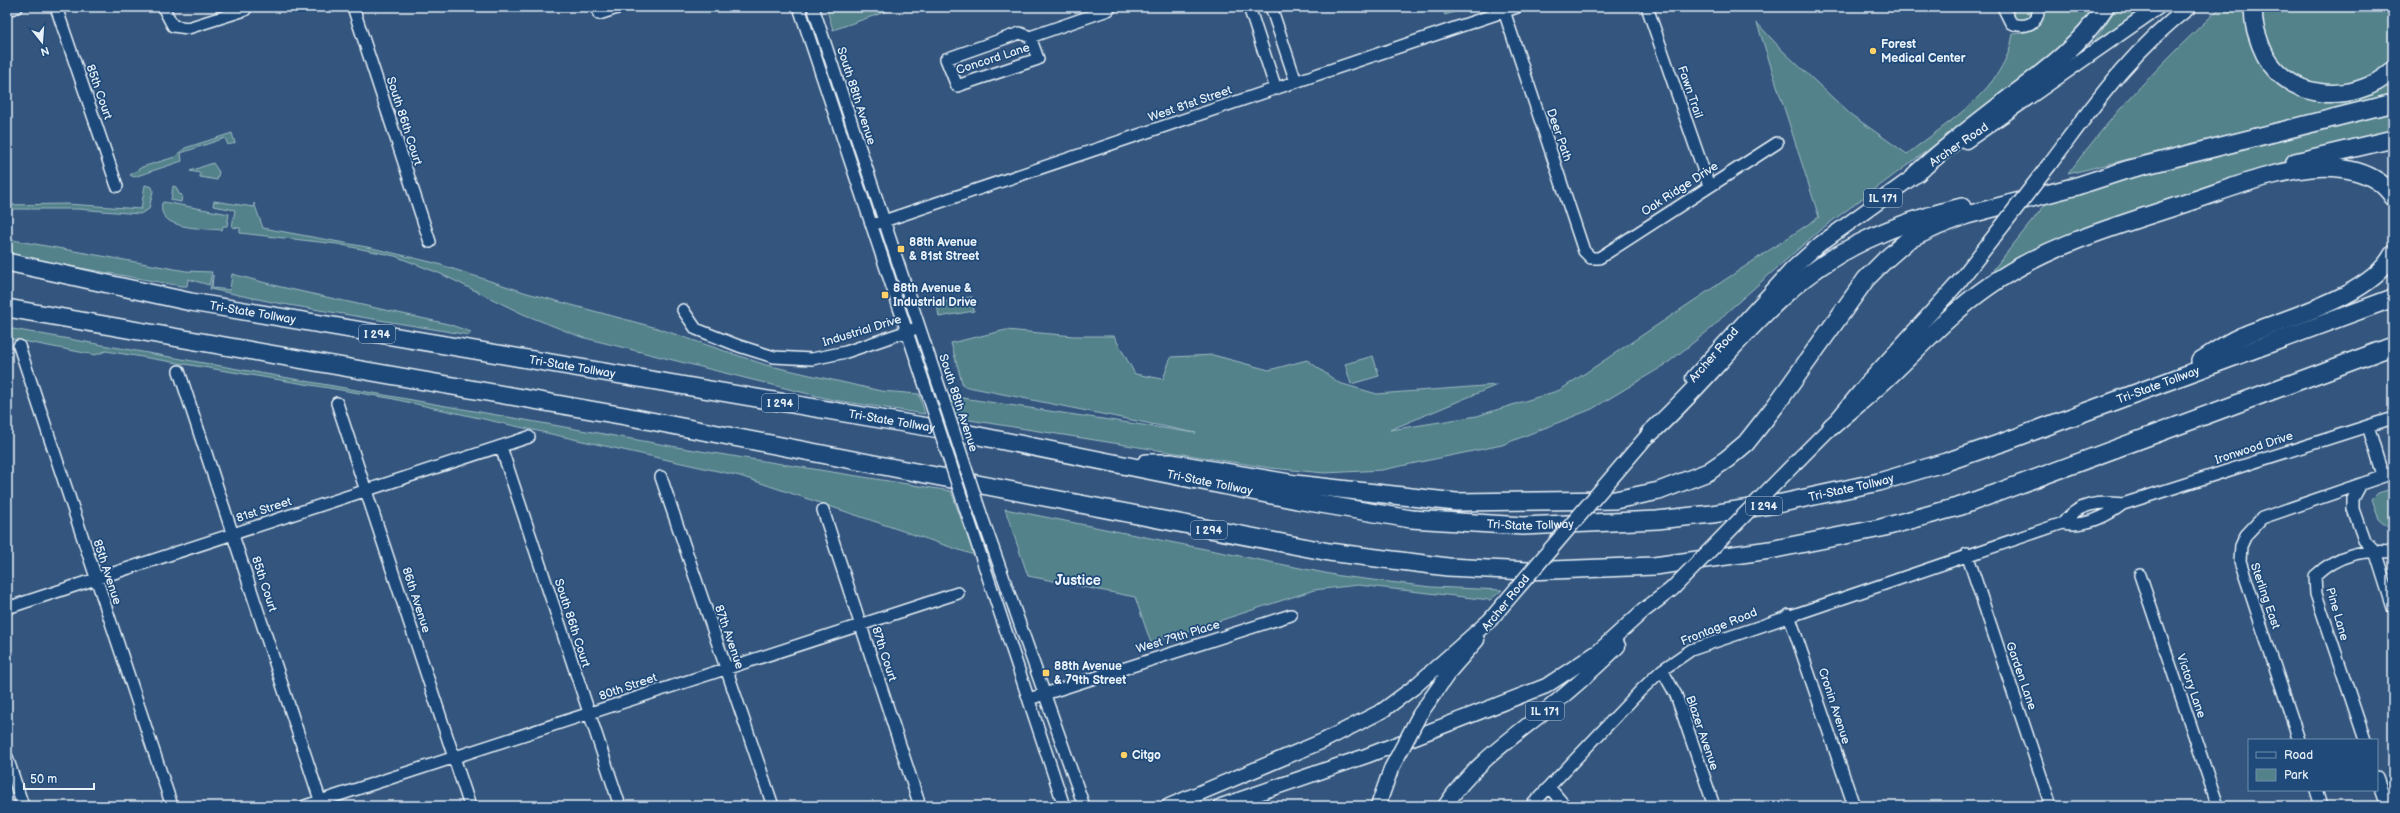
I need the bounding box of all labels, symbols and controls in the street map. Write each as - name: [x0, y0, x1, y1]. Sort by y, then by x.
- north arrow: [22, 22, 62, 62]
- place label: Forest Medical Center: [1881, 37, 1966, 66]
- street label: Concord Lane: [954, 40, 1032, 78]
- text: N: [39, 44, 51, 59]
- street label: South 88th Avenue: [833, 45, 879, 147]
- marker: Forest Medical Center: [1868, 46, 1878, 56]
- street label: 85th Court: [83, 62, 116, 122]
- street label: Fawn Trail: [1674, 64, 1706, 120]
- street label: South 86th Court: [383, 75, 425, 167]
- street label: West 81st Street: [1146, 83, 1234, 125]
- street label: Deer Path: [1543, 107, 1575, 164]
- street label: Archer Road: [1927, 120, 1992, 170]
- street label: Oak Ridge Drive: [1639, 159, 1721, 219]
- road number: IL 171: [1864, 189, 1902, 207]
- place label: 88th Avenue & 81st Street: [909, 235, 979, 264]
- marker: 88th Avenue & 81st Street: [896, 244, 906, 254]
- place label: 88th Avenue & Industrial Drive: [893, 281, 977, 310]
- marker: 88th Avenue & Industrial Drive: [880, 290, 890, 300]
- street label: Tri-State Tollway: [209, 298, 298, 327]
- street label: Industrial Drive: [821, 312, 903, 350]
- street label: Archer Road: [1686, 324, 1742, 386]
- road number: I 294: [359, 325, 395, 343]
- street label: Tri-State Tollway: [528, 352, 617, 381]
- street label: South 88th Avenue: [935, 352, 981, 454]
- street label: Tri-State Tollway: [2115, 363, 2202, 407]
- road number: I 294: [762, 394, 798, 412]
- street label: Tri-State Tollway: [847, 406, 937, 436]
- street label: Ironwood Drive: [2213, 428, 2295, 468]
- street label: Tri-State Tollway: [1165, 466, 1255, 499]
- street label: Tri-State Tollway: [1807, 470, 1896, 505]
- street label: 81st Street: [234, 494, 294, 526]
- road number: I 294: [1746, 497, 1782, 515]
- street label: Tri-State Tollway: [1486, 516, 1575, 534]
- road number: I 294: [1191, 521, 1227, 539]
- street label: 85th Avenue: [89, 537, 125, 607]
- street label: 85th Court: [248, 554, 280, 614]
- street label: Sterling East: [2247, 561, 2283, 631]
- street label: 86th Avenue: [398, 565, 434, 635]
- district label: Justice: [1055, 572, 1101, 589]
- street label: Archer Road: [1479, 572, 1533, 634]
- street label: South 86th Court: [551, 577, 593, 669]
- street label: Pine Lane: [2322, 586, 2352, 642]
- street label: 87th Avenue: [711, 603, 747, 671]
- street label: Frontage Road: [1679, 605, 1760, 649]
- street label: West 79th Place: [1134, 617, 1222, 657]
- street label: 87th Court: [868, 625, 900, 683]
- street label: Garden Lane: [2002, 640, 2040, 712]
- street label: Victory Lane: [2173, 652, 2209, 720]
- place label: 88th Avenue & 79th Street: [1054, 659, 1126, 688]
- street label: Cronin Avenue: [1815, 666, 1853, 746]
- marker: 88th Avenue & 79th Street: [1041, 668, 1051, 678]
- street label: 80th Street: [597, 670, 659, 704]
- street label: Blazer Avenue: [1682, 694, 1722, 772]
- road number: IL 171: [1526, 702, 1564, 720]
- legend: [2248, 739, 2378, 791]
- place label: Citgo: [1132, 748, 1161, 763]
- text: Road: [2284, 748, 2313, 763]
- marker: Citgo: [1119, 750, 1129, 760]
- scale bar: [24, 765, 94, 791]
- text: Park: [2284, 768, 2308, 783]
- text: 50 m: [30, 772, 57, 787]

